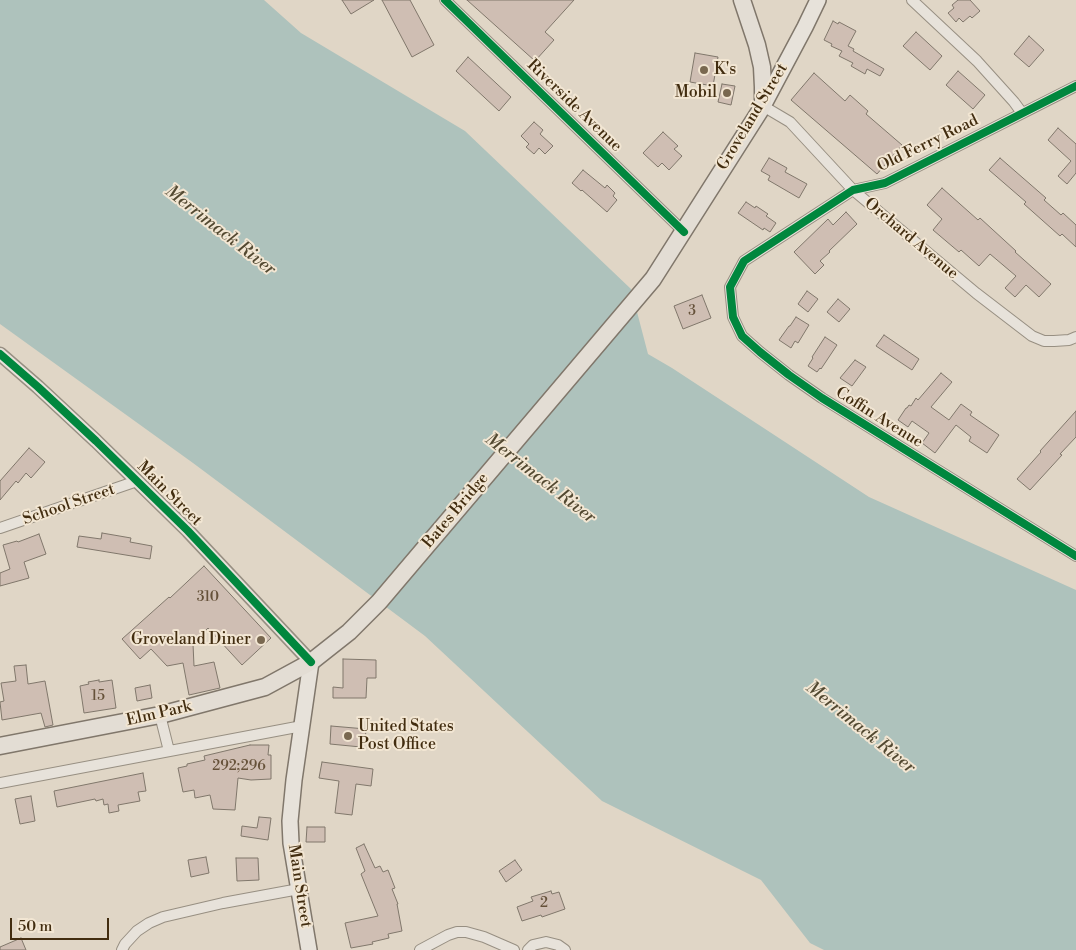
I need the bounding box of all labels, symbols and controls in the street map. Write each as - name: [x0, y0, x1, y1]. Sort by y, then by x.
- street label: Riverside Avenue: [523, 56, 625, 156]
- place label: K's: [714, 60, 736, 80]
- street label: Groveland Street: [714, 60, 792, 174]
- marker: K's: [698, 64, 710, 76]
- place label: Mobil: [675, 83, 717, 103]
- marker: Mobil: [721, 87, 733, 99]
- street label: Old Ferry Road: [874, 111, 982, 177]
- water label: Merrimack River: [160, 181, 280, 281]
- street label: Orchard Avenue: [860, 194, 962, 284]
- house number: 3: [688, 304, 696, 320]
- street label: Coffin Avenue: [832, 383, 926, 453]
- water label: Merrimack River: [480, 429, 600, 529]
- street label: Main Street: [133, 458, 205, 530]
- street label: Bates Bridge: [419, 469, 493, 553]
- street label: School Street: [20, 480, 118, 530]
- house number: 310: [197, 590, 219, 606]
- place label: Groveland Diner: [131, 630, 251, 650]
- marker: Groveland Diner: [255, 634, 267, 646]
- water label: Merrimack River: [801, 677, 919, 779]
- house number: 15: [91, 689, 105, 705]
- street label: Elm Park: [124, 697, 194, 731]
- place label: United States Post Office: [358, 717, 454, 755]
- marker: United States Post Office: [342, 730, 354, 742]
- house number: 292;296: [212, 759, 266, 775]
- street label: Main Street: [283, 843, 315, 929]
- house number: 2: [540, 896, 548, 912]
- scale bar: [12, 908, 111, 940]
- text: 50 m: [18, 917, 52, 936]

